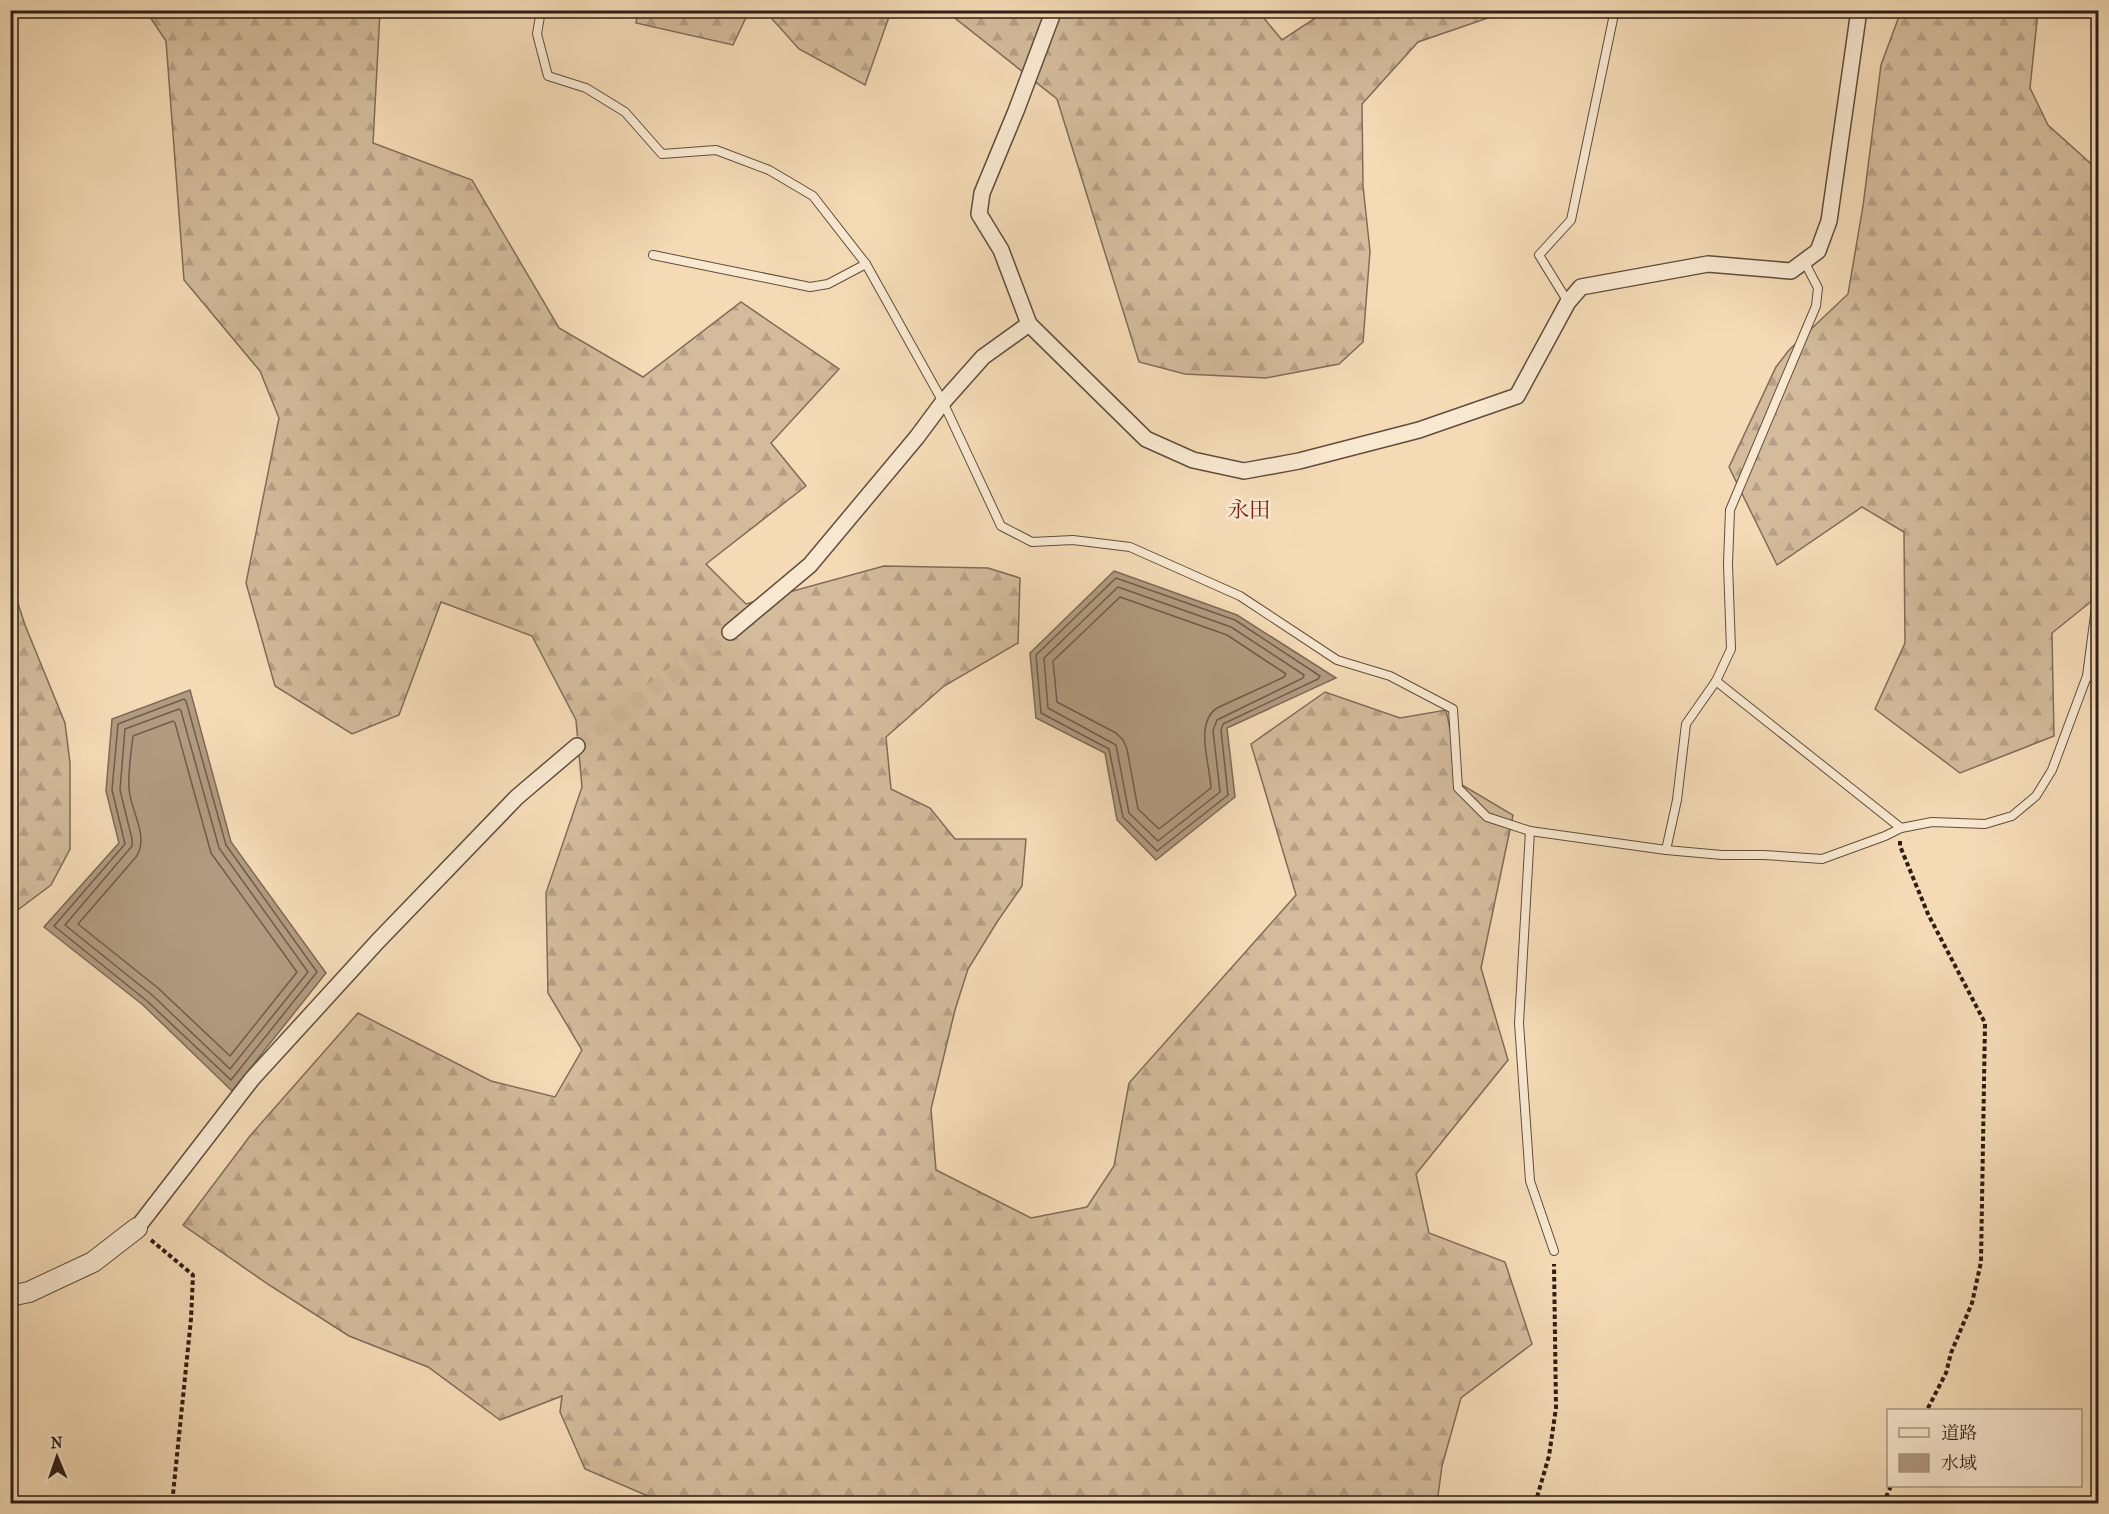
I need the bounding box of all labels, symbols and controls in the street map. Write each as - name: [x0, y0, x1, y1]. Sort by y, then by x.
- district label: 永田: [1227, 497, 1271, 523]
- legend: [1887, 1409, 2082, 1487]
- text: 道路: [1941, 1423, 1977, 1444]
- north arrow: [27, 1427, 87, 1487]
- text: N: [50, 1433, 64, 1452]
- text: 水域: [1941, 1453, 1977, 1474]

